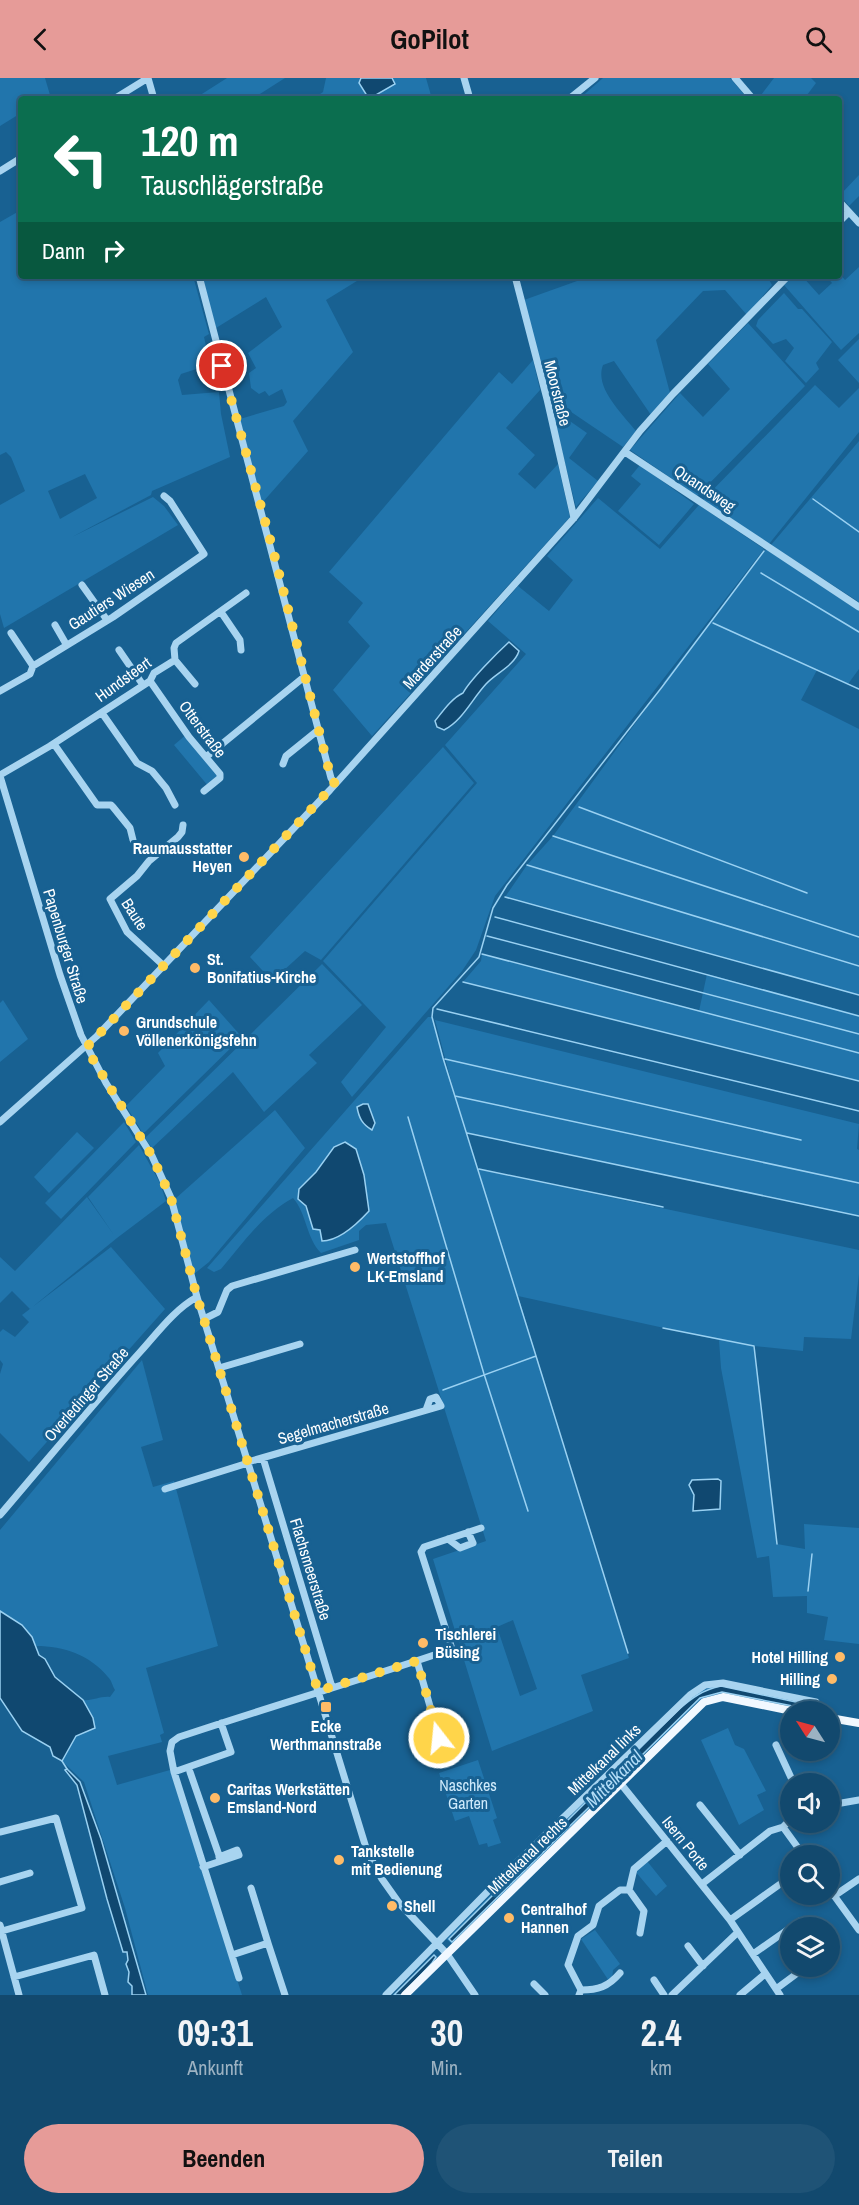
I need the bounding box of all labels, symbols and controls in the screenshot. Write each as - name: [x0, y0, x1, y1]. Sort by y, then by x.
- text: GoPilot: [390, 21, 469, 57]
- icon: back: [24, 23, 57, 56]
- icon: search: [802, 23, 835, 56]
- text: 120 m: [141, 113, 239, 169]
- icon: left: [42, 120, 120, 198]
- text: Tauschlägerstraße: [141, 167, 324, 203]
- icon: right: [97, 234, 130, 267]
- text: Dann: [42, 236, 85, 266]
- pin: [196, 340, 247, 391]
- icon: arrive: [205, 349, 238, 382]
- street label: Moorstraße: [539, 358, 577, 428]
- street label: Quandsweg: [670, 459, 741, 517]
- street label: Gautiers Wiesen: [64, 563, 158, 635]
- street label: Marderstraße: [397, 620, 467, 694]
- street label: Hundsteert: [91, 651, 156, 707]
- street label: Otterstraße: [174, 696, 232, 762]
- place label: Raumausstatter Heyen: [133, 837, 233, 877]
- marker: Raumausstatter Heyen: [237, 850, 251, 864]
- street label: Papenburger Straße: [38, 886, 94, 1006]
- street label: Baute: [116, 894, 154, 934]
- place label: St. Bonifatius-Kirche: [207, 948, 316, 988]
- marker: St. Bonifatius-Kirche: [188, 961, 202, 975]
- place label: Grundschule Völlenerkönigsfehn: [136, 1011, 257, 1051]
- marker: Grundschule Völlenerkönigsfehn: [117, 1024, 131, 1038]
- place label: Wertstoffhof LK-Emsland: [367, 1247, 445, 1287]
- marker: Wertstoffhof LK-Emsland: [348, 1260, 362, 1274]
- street label: Overledinger Straße: [39, 1342, 133, 1446]
- street label: Segelmacherstraße: [275, 1397, 391, 1449]
- street label: Flachsmeerstraße: [285, 1515, 337, 1623]
- place label: Tischlerei Büsing: [435, 1623, 496, 1663]
- marker: Tischlerei Büsing: [416, 1636, 430, 1650]
- place label: Hotel Hilling: [751, 1646, 828, 1668]
- marker: Hotel Hilling: [833, 1650, 847, 1664]
- place label: Hilling: [780, 1668, 820, 1690]
- marker: Hilling: [825, 1672, 839, 1686]
- marker: Ecke Werthmannstraße: [319, 1700, 333, 1714]
- north arrow: [780, 1701, 840, 1761]
- map controls: [780, 1701, 840, 1977]
- position arrow: [407, 1706, 471, 1770]
- place label: Ecke Werthmannstraße: [270, 1715, 382, 1755]
- street label: Mittelkanal links: [563, 1719, 645, 1799]
- water label: Mittelkanal: [581, 1746, 647, 1812]
- button: sound: [780, 1773, 840, 1833]
- park label: Naschkes Garten: [439, 1774, 497, 1814]
- place label: Caritas Werkstätten Emsland-Nord: [227, 1778, 350, 1818]
- marker: Caritas Werkstätten Emsland-Nord: [208, 1791, 222, 1805]
- street label: Mittelkanal rechts: [482, 1811, 572, 1899]
- street label: Isern Porte: [657, 1811, 715, 1875]
- place label: Tankstelle mit Bedienung: [351, 1840, 442, 1880]
- button: search: [780, 1845, 840, 1905]
- marker: Tankstelle mit Bedienung: [332, 1853, 346, 1867]
- place label: Shell: [404, 1895, 435, 1917]
- place label: Centralhof Hannen: [521, 1898, 587, 1938]
- marker: Shell: [385, 1899, 399, 1913]
- marker: Centralhof Hannen: [502, 1911, 516, 1925]
- button: layers: [780, 1917, 840, 1977]
- text: 09:31: [177, 2009, 253, 2057]
- text: 30: [430, 2009, 463, 2057]
- text: 2.4: [641, 2009, 682, 2057]
- text: Ankunft: [187, 2054, 243, 2081]
- text: Min.: [431, 2054, 463, 2081]
- text: km: [650, 2054, 672, 2081]
- button: Beenden: [24, 2124, 424, 2193]
- button: Teilen: [436, 2124, 835, 2193]

